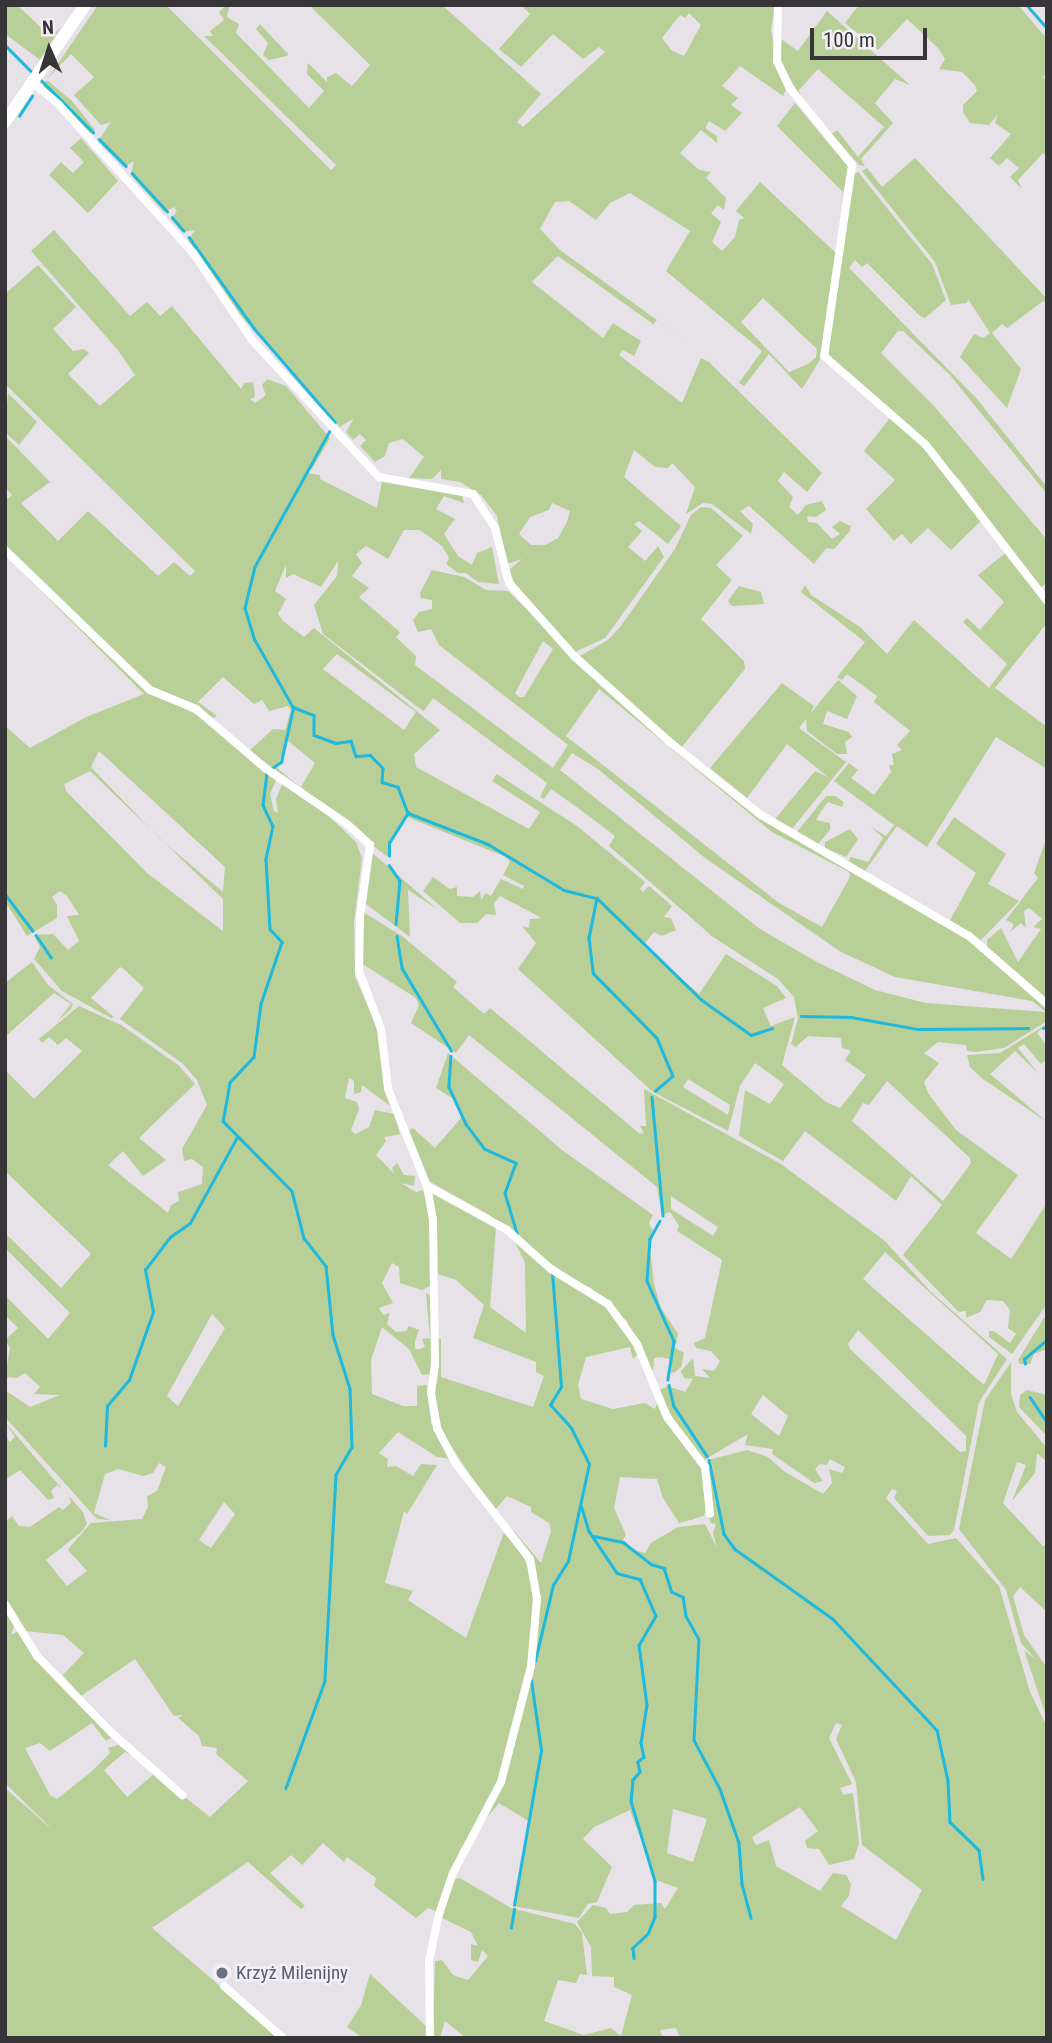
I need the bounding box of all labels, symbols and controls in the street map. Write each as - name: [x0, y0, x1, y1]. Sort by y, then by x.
- north arrow: [14, 14, 84, 84]
- scale bar: [814, 14, 931, 58]
- text: N: [41, 16, 54, 39]
- text: 100 m: [823, 28, 875, 52]
- place label: Krzyż Milenijny: [236, 1962, 348, 1984]
- marker: Krzyż Milenijny: [214, 1965, 230, 1981]

